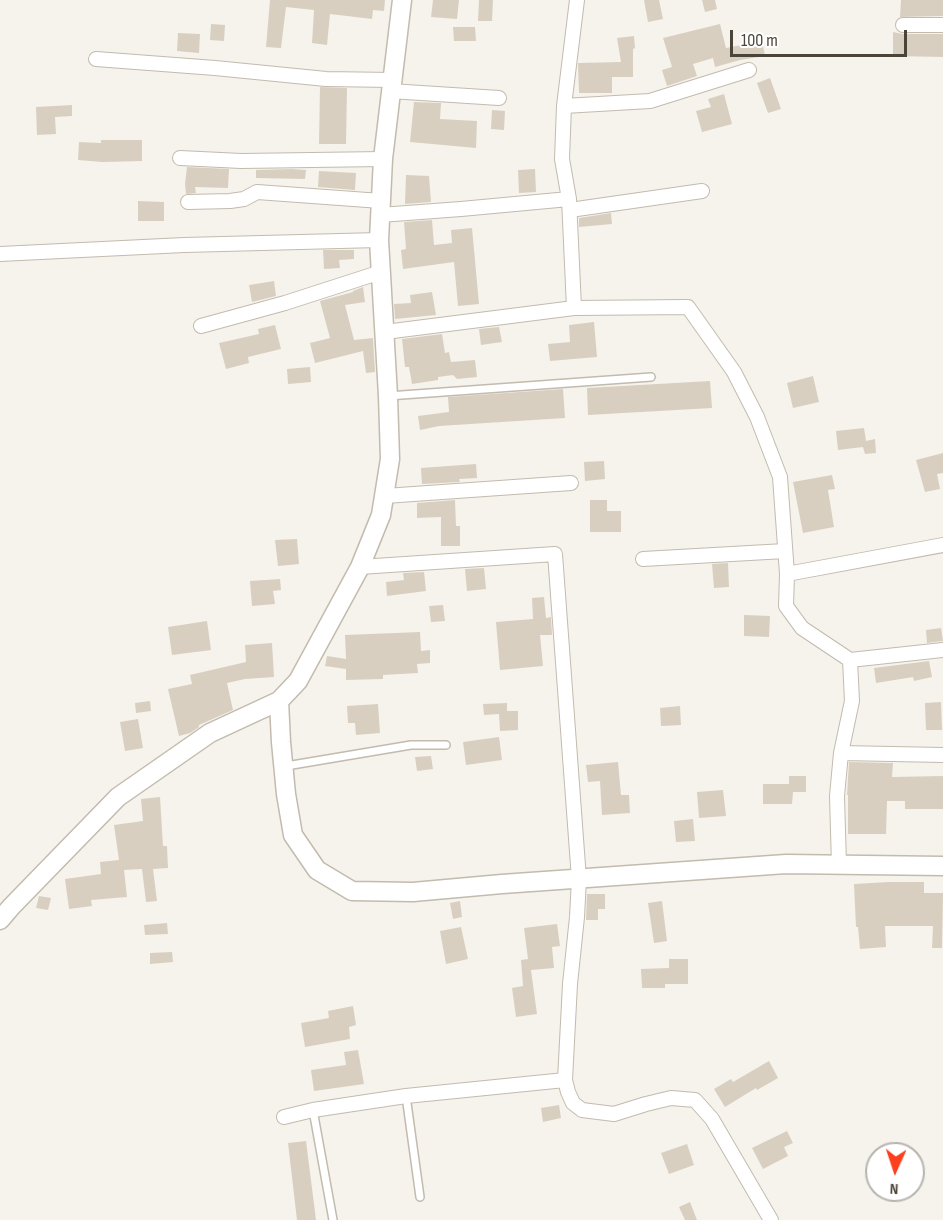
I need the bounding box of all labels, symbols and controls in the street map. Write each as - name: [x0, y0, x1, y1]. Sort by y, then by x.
- scale bar: [733, 18, 910, 56]
- text: 100 m: [741, 30, 778, 51]
- north arrow: [865, 1142, 925, 1202]
- text: N: [889, 1179, 899, 1198]

